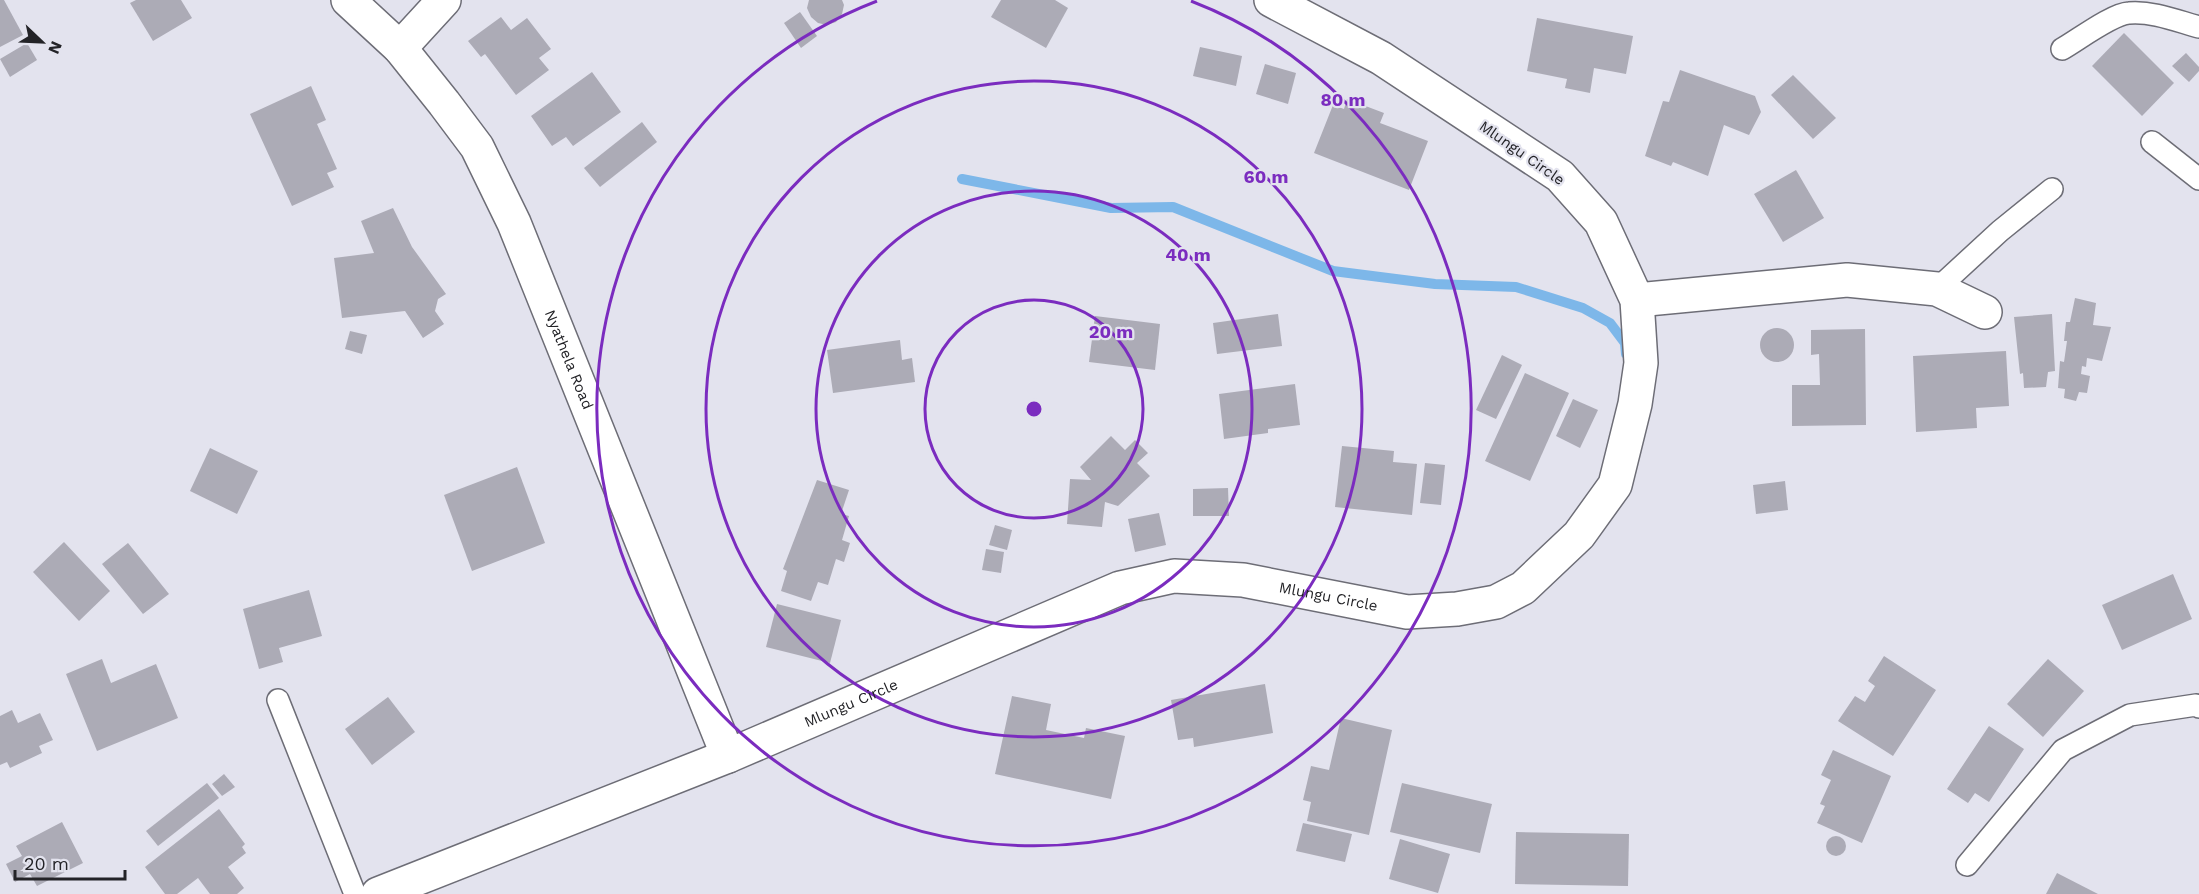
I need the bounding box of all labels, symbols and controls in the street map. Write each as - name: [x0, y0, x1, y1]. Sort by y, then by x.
- north arrow: [12, 12, 72, 72]
- text: N: [44, 38, 66, 57]
- text: 80 m: [1321, 89, 1365, 110]
- street label: Mlungu Circle: [1476, 117, 1568, 189]
- text: 60 m: [1244, 166, 1288, 187]
- text: 40 m: [1165, 244, 1211, 265]
- street label: Nyathela Road: [541, 307, 597, 412]
- text: 20 m: [1089, 321, 1133, 342]
- centre of rings: [1024, 399, 1044, 419]
- street label: Mlungu Circle: [1277, 578, 1379, 615]
- street label: Mlungu Circle: [801, 675, 901, 731]
- scale bar: [15, 843, 124, 881]
- text: 20 m: [24, 853, 69, 874]

